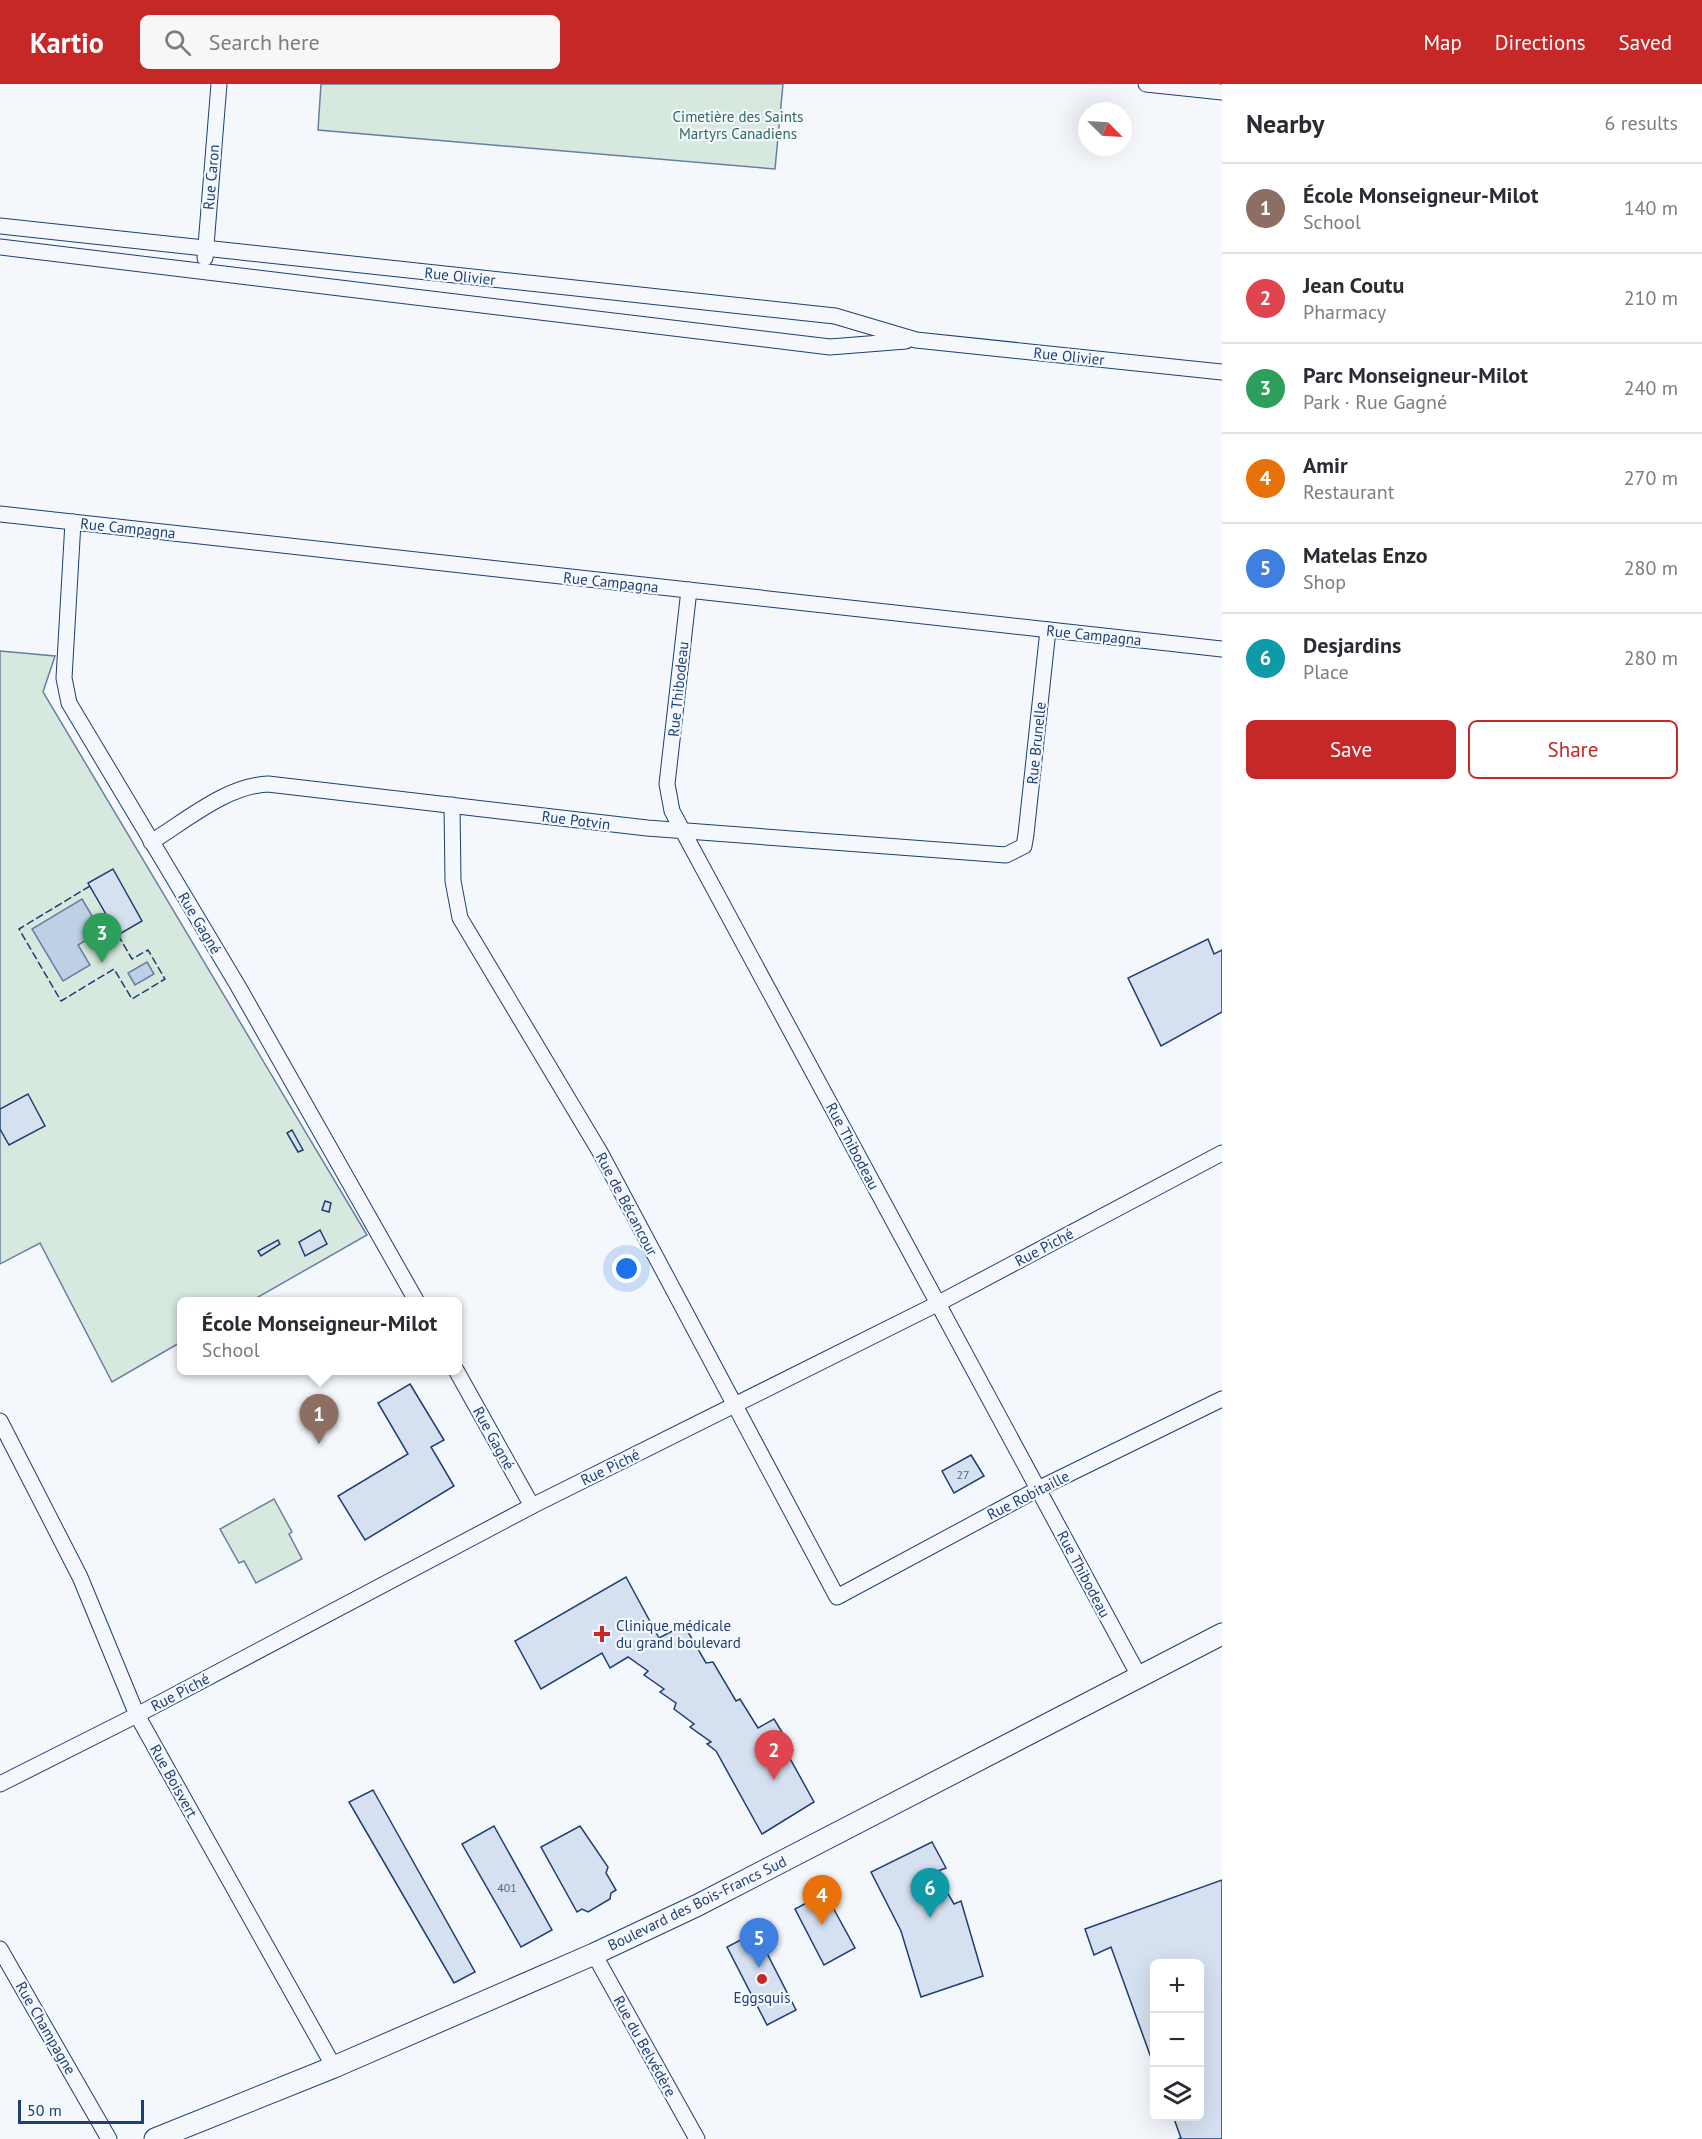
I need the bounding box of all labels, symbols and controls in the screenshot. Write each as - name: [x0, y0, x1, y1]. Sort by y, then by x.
- search box: [140, 15, 560, 69]
- text: Kartio: [30, 24, 104, 61]
- icon: search: [161, 26, 194, 59]
- text: Search here: [209, 28, 320, 56]
- text: Map: [1423, 29, 1462, 56]
- text: Directions: [1495, 29, 1586, 56]
- text: Saved: [1619, 29, 1672, 56]
- north arrow: [1078, 102, 1132, 156]
- park label: Cimetière des Saints Martyrs Canadiens: [673, 107, 803, 143]
- text: Nearby: [1246, 107, 1324, 140]
- text: 6 results: [1605, 110, 1678, 136]
- street label: Rue Caron: [199, 143, 223, 211]
- text: École Monseigneur-Milot: [1303, 181, 1538, 209]
- text: 1: [1260, 195, 1271, 221]
- text: 140 m: [1624, 195, 1678, 221]
- text: School: [1303, 209, 1361, 235]
- street label: Rue Olivier: [424, 263, 496, 289]
- text: Jean Coutu: [1303, 271, 1404, 299]
- text: 2: [1260, 285, 1271, 311]
- text: 210 m: [1624, 285, 1678, 311]
- text: Pharmacy: [1303, 299, 1386, 325]
- street label: Rue Olivier: [1033, 343, 1105, 369]
- text: Parc Monseigneur-Milot: [1303, 361, 1528, 389]
- text: 3: [1260, 375, 1271, 401]
- text: 240 m: [1624, 375, 1678, 401]
- text: Park · Rue Gagné: [1303, 389, 1447, 415]
- text: Amir: [1303, 451, 1348, 479]
- text: 4: [1260, 465, 1271, 491]
- text: 270 m: [1624, 465, 1678, 491]
- text: Restaurant: [1303, 479, 1394, 505]
- street label: Rue Campagna: [79, 514, 177, 542]
- text: Matelas Enzo: [1303, 541, 1428, 569]
- text: 5: [1260, 555, 1271, 581]
- text: 280 m: [1624, 555, 1678, 581]
- street label: Rue Campagna: [562, 568, 660, 596]
- text: Shop: [1303, 569, 1346, 595]
- street label: Rue Campagna: [1045, 621, 1143, 649]
- text: Desjardins: [1303, 631, 1401, 659]
- street label: Rue Thibodeau: [664, 640, 692, 738]
- text: 6: [1260, 645, 1271, 671]
- text: 280 m: [1624, 645, 1678, 671]
- text: Place: [1303, 659, 1349, 685]
- street label: Rue Brunelle: [1022, 701, 1050, 785]
- button: Save: [1246, 720, 1456, 779]
- button: Share: [1468, 720, 1678, 779]
- street label: Rue Potvin: [541, 806, 611, 834]
- street label: Rue Gagné: [174, 889, 226, 957]
- pin: 3: [82, 914, 122, 963]
- street label: Rue Thibodeau: [822, 1099, 884, 1193]
- street label: Rue de Bécancour: [592, 1149, 662, 1259]
- street label: Rue Piché: [1012, 1224, 1076, 1270]
- your location: [612, 1254, 641, 1283]
- popup: [177, 1297, 462, 1375]
- text: École Monseigneur-Milot: [202, 1309, 437, 1337]
- text: School: [202, 1337, 260, 1363]
- pin: 1: [300, 1394, 338, 1444]
- street label: Rue Gagné: [469, 1403, 519, 1473]
- street label: Rue Piché: [577, 1445, 643, 1489]
- street label: Rue Robitaille: [984, 1466, 1072, 1524]
- house number: 27: [956, 1467, 970, 1482]
- street label: Rue Thibodeau: [1053, 1527, 1115, 1621]
- place label: Clinique médicale du grand boulevard: [616, 1616, 741, 1652]
- marker: Clinique médicale du grand boulevard: [593, 1625, 611, 1643]
- street label: Rue Piché: [148, 1669, 212, 1715]
- pin: 2: [754, 1730, 794, 1780]
- street label: Rue Boisvert: [146, 1741, 202, 1821]
- street label: Boulevard des Bois-Francs Sud: [604, 1851, 790, 1955]
- pin: 6: [910, 1868, 950, 1918]
- pin: 4: [802, 1876, 842, 1925]
- house number: 401: [497, 1880, 517, 1895]
- pin: 5: [740, 1918, 778, 1968]
- map controls: [1150, 1959, 1204, 2121]
- button: +: [1150, 1959, 1204, 2013]
- marker: Eggsquis: [755, 1972, 769, 1986]
- street label: Rue Champagne: [12, 1978, 80, 2078]
- place label: Eggsquis: [734, 1988, 790, 2007]
- street label: Rue du Belvédère: [609, 1992, 681, 2100]
- button: −: [1150, 2013, 1204, 2067]
- button: layers: [1150, 2067, 1204, 2121]
- scale bar: [18, 2097, 144, 2124]
- text: 50 m: [27, 2100, 62, 2120]

